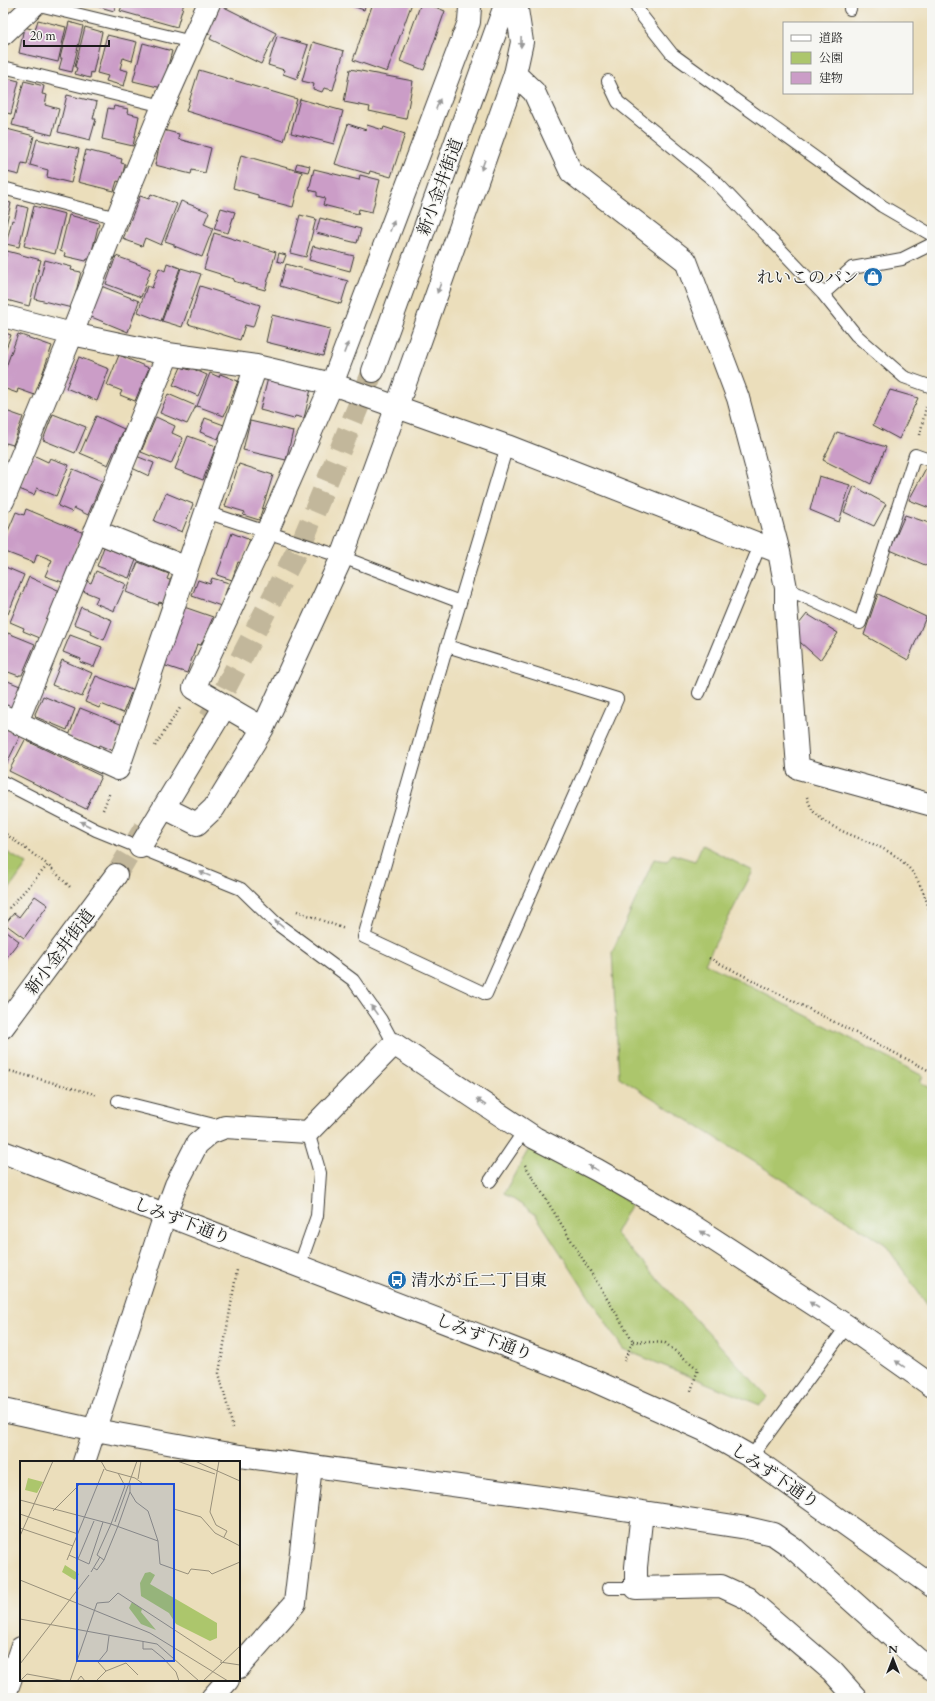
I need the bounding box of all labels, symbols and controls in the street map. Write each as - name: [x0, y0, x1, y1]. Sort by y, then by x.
- scale bar: [24, 22, 109, 48]
- legend: [783, 22, 913, 94]
- text: 20 m: [30, 28, 57, 44]
- text: 道路: [819, 30, 843, 46]
- one-way arrow: [518, 35, 524, 48]
- text: 公園: [819, 50, 843, 66]
- text: 建物: [819, 70, 843, 86]
- one-way arrow: [435, 98, 441, 110]
- street label: 新小金井街道: [412, 135, 468, 239]
- one-way arrow: [479, 160, 485, 172]
- one-way arrow: [389, 219, 395, 231]
- place label: れいこのパン: [757, 266, 859, 289]
- shop icon: れいこのパン: [862, 266, 884, 288]
- one-way arrow: [436, 282, 442, 294]
- one-way arrow: [343, 341, 349, 353]
- one-way arrow: [79, 821, 91, 827]
- one-way arrow: [199, 871, 211, 877]
- street label: 新小金井街道: [20, 904, 100, 1000]
- one-way arrow: [273, 920, 284, 929]
- one-way arrow: [370, 1005, 378, 1016]
- one-way arrow: [476, 1098, 487, 1106]
- one-way arrow: [588, 1165, 599, 1171]
- street label: しみず下通り: [130, 1192, 234, 1250]
- one-way arrow: [700, 1230, 711, 1238]
- bus stop icon: 清水が丘二丁目東: [386, 1269, 408, 1291]
- place label: 清水が丘二丁目東: [411, 1269, 547, 1292]
- one-way arrow: [809, 1301, 819, 1309]
- street label: しみず下通り: [432, 1308, 536, 1366]
- one-way arrow: [895, 1360, 905, 1368]
- street label: しみず下通り: [726, 1438, 824, 1514]
- inset map: [20, 1461, 240, 1681]
- north arrow: [873, 1639, 913, 1679]
- text: N: [888, 1642, 898, 1657]

